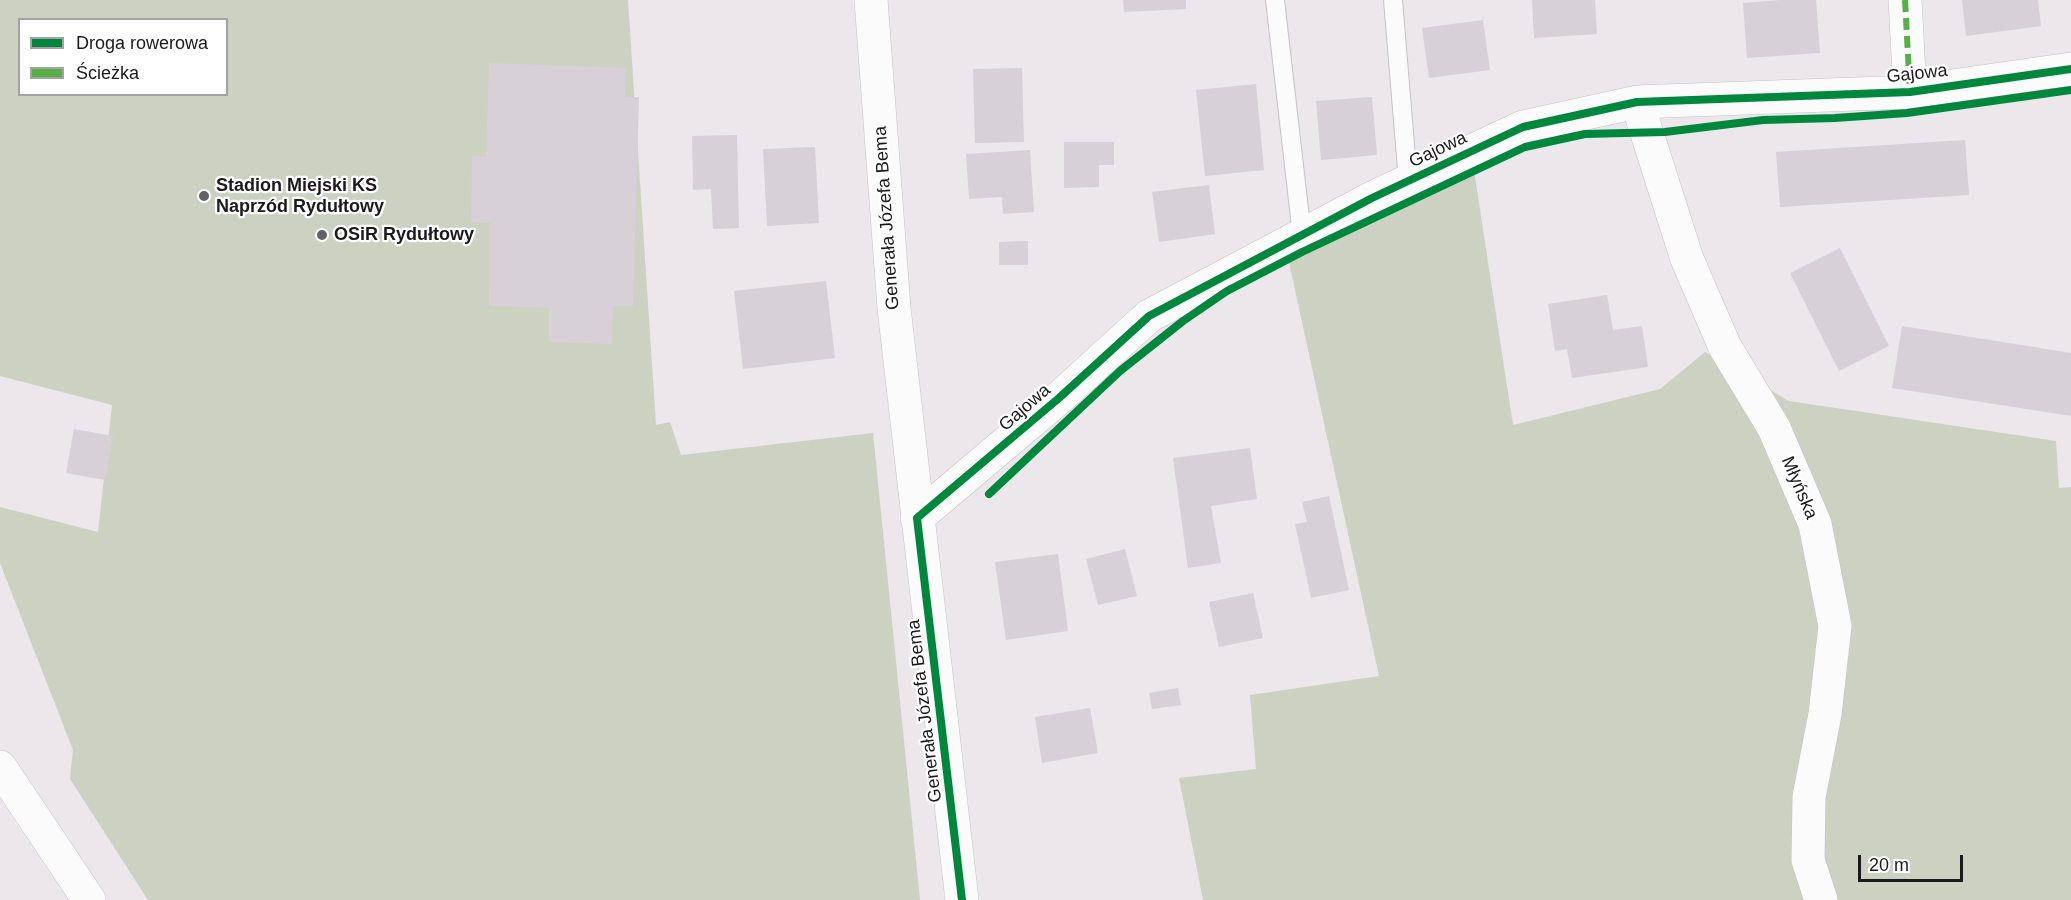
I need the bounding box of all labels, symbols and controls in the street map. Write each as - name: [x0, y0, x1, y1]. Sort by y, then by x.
- legend: [18, 18, 228, 96]
- text: Droga rowerowa: [76, 33, 208, 53]
- street label: Gajowa: [1886, 60, 1948, 88]
- text: Ścieżka: [76, 63, 139, 83]
- street label: Generała Józefa Bema: [870, 125, 904, 311]
- street label: Gajowa: [1406, 127, 1470, 173]
- place label: Stadion Miejski KS Naprzód Rydułtowy: [216, 175, 384, 218]
- marker: Stadion Miejski KS Naprzód Rydułtowy: [197, 189, 211, 203]
- place label: OSiR Rydułtowy: [334, 224, 474, 246]
- marker: OSiR Rydułtowy: [315, 228, 329, 242]
- street label: Gajowa: [995, 380, 1055, 436]
- street label: Młyńska: [1776, 453, 1822, 523]
- street label: Generała Józefa Bema: [903, 618, 947, 804]
- scale bar: [1861, 843, 1966, 881]
- text: 20 m: [1869, 855, 1909, 875]

